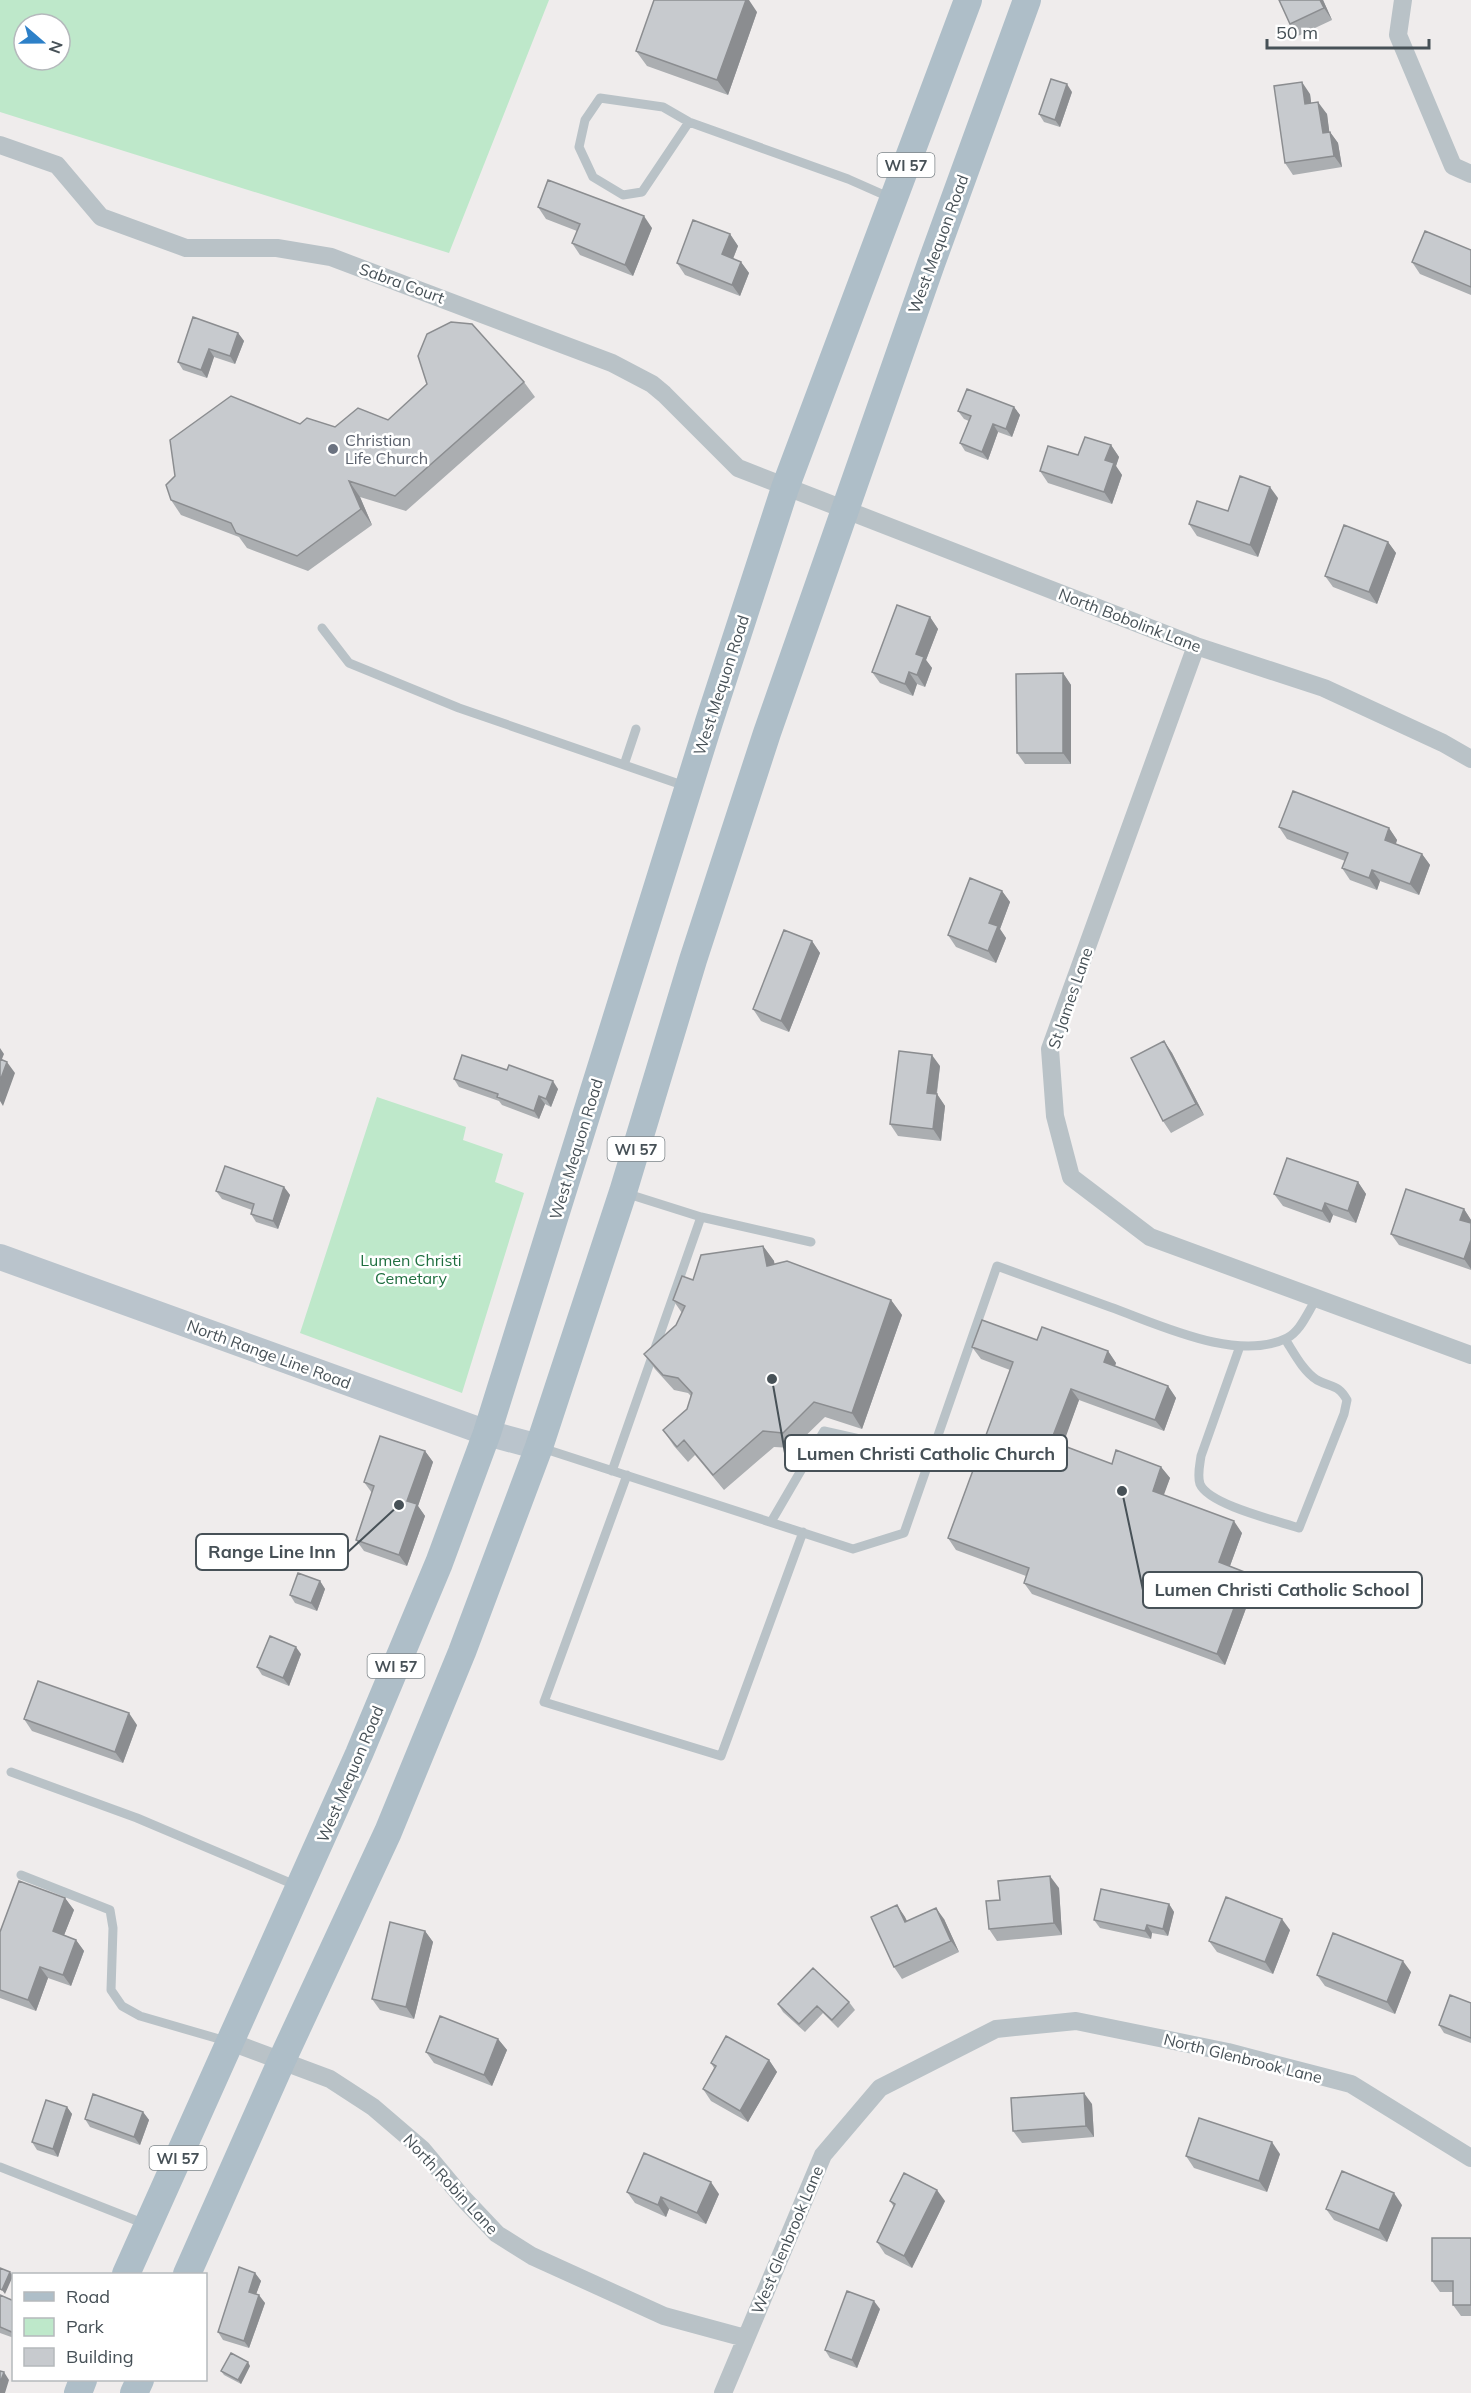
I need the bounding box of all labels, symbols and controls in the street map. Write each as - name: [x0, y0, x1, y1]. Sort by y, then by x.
- north arrow: [12, 12, 72, 72]
- scale bar: [1267, 12, 1429, 50]
- text: 50 m: [1276, 21, 1318, 44]
- text: N: [45, 38, 68, 56]
- road number: WI 57: [878, 153, 934, 177]
- street label: West Mequon Road: [904, 172, 972, 316]
- street label: Sabra Court: [357, 258, 448, 308]
- place label: Christian Life Church: [345, 430, 428, 468]
- marker: Christian Life Church: [326, 442, 340, 456]
- street label: North Bobolink Lane: [1056, 584, 1204, 656]
- street label: West Mequon Road: [689, 612, 753, 758]
- street label: St James Lane: [1043, 945, 1097, 1051]
- street label: West Mequon Road: [545, 1076, 607, 1222]
- road number: WI 57: [608, 1137, 664, 1161]
- park label: Lumen Christi Cemetary: [360, 1250, 462, 1288]
- street label: North Range Line Road: [184, 1315, 354, 1393]
- callout: Lumen Christi Catholic Church: [785, 1435, 1067, 1471]
- text: Lumen Christi Catholic Church: [797, 1442, 1055, 1465]
- callout: Range Line Inn: [196, 1534, 348, 1570]
- text: Range Line Inn: [208, 1540, 336, 1563]
- callout: Lumen Christi Catholic School: [1143, 1572, 1422, 1608]
- text: Lumen Christi Catholic School: [1154, 1578, 1410, 1601]
- road number: WI 57: [368, 1654, 424, 1678]
- street label: West Mequon Road: [312, 1703, 388, 1845]
- street label: North Glenbrook Lane: [1162, 2029, 1324, 2087]
- street label: North Robin Lane: [399, 2130, 503, 2238]
- road number: WI 57: [150, 2146, 207, 2170]
- street label: West Glenbrook Lane: [747, 2163, 827, 2317]
- legend: [12, 2273, 207, 2381]
- text: Road: [66, 2285, 110, 2308]
- text: Park: [66, 2315, 105, 2338]
- text: Building: [66, 2345, 134, 2368]

